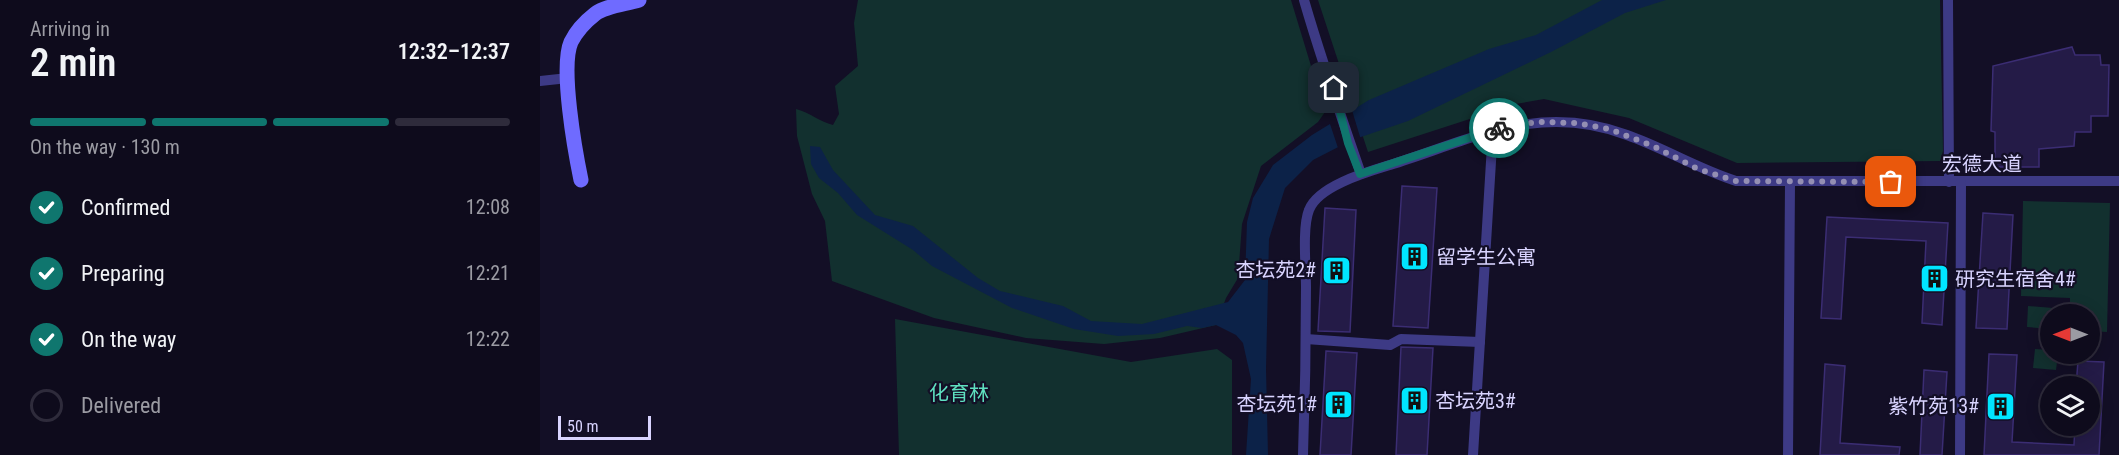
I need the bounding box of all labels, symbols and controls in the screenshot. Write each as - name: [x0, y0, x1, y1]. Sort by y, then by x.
- text: Arriving in: [30, 17, 110, 41]
- text: 12:32–12:37: [398, 39, 510, 64]
- text: 2 min: [30, 40, 116, 86]
- pin: [1308, 62, 1359, 113]
- icon: home: [1317, 71, 1350, 104]
- courier: [1469, 98, 1529, 158]
- icon: bike: [1483, 112, 1516, 145]
- text: On the way · 130 m: [30, 135, 180, 159]
- street label: 宏德大道: [1942, 152, 2022, 176]
- pin: [1865, 156, 1916, 207]
- icon: bag: [1874, 165, 1907, 198]
- icon: check: [30, 191, 63, 224]
- text: Confirmed: [81, 195, 170, 220]
- text: 12:08: [466, 195, 510, 219]
- building icon: 留学生公寓: [1399, 241, 1431, 273]
- place label: 留学生公寓: [1436, 245, 1536, 269]
- building icon: 杏坛苑2#: [1321, 254, 1353, 286]
- icon: check: [30, 257, 63, 290]
- place label: 杏坛苑2#: [1235, 258, 1316, 282]
- text: Preparing: [81, 261, 165, 286]
- text: 12:21: [466, 261, 510, 285]
- building icon: 研究生宿舍4#: [1918, 263, 1950, 295]
- place label: 研究生宿舍4#: [1955, 267, 2076, 291]
- north arrow: [2040, 304, 2100, 364]
- map controls: [2040, 304, 2100, 436]
- icon: check: [30, 323, 63, 356]
- text: On the way: [81, 327, 176, 352]
- text: 12:22: [466, 327, 510, 351]
- button: layers: [2040, 376, 2100, 436]
- park label: 化育林: [929, 381, 989, 405]
- building icon: 杏坛苑3#: [1398, 385, 1430, 417]
- building icon: 杏坛苑1#: [1322, 388, 1354, 420]
- place label: 杏坛苑3#: [1435, 389, 1516, 413]
- building icon: 紫竹苑13#: [1984, 390, 2016, 422]
- place label: 杏坛苑1#: [1236, 392, 1317, 416]
- text: Delivered: [81, 393, 161, 418]
- place label: 紫竹苑13#: [1888, 394, 1979, 418]
- scale bar: [558, 413, 651, 440]
- text: 50 m: [567, 417, 599, 436]

